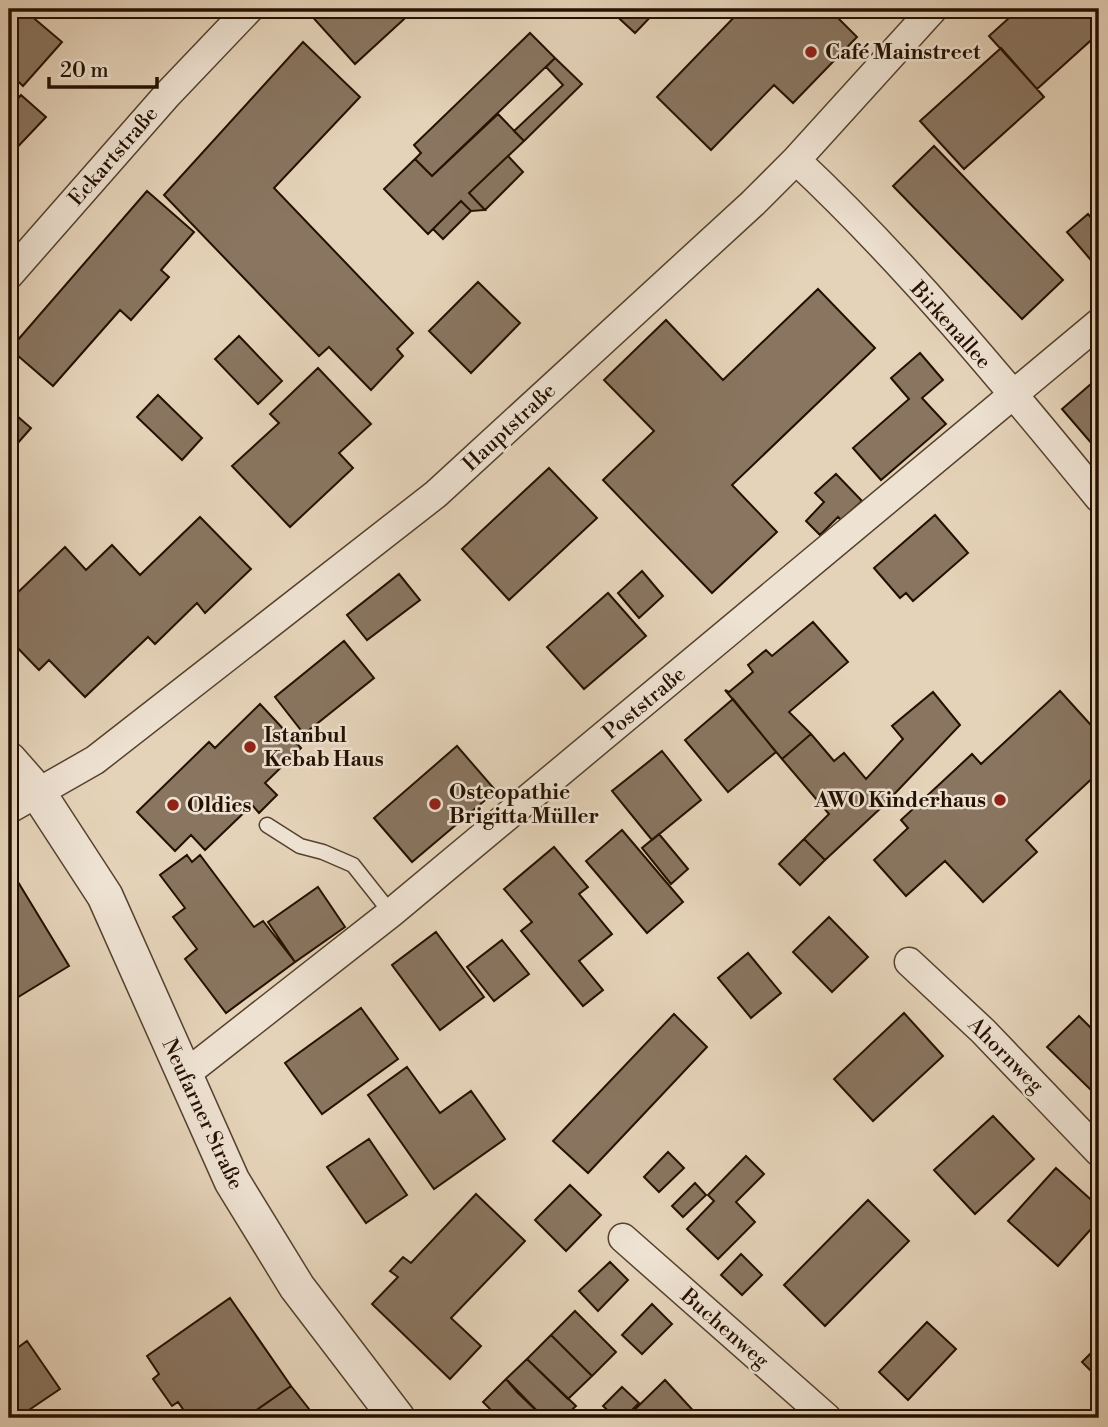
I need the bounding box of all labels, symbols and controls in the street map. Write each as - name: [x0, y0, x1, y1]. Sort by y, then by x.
- place label: Café Mainstreet: [825, 40, 981, 66]
- marker: Café Mainstreet: [803, 44, 819, 60]
- scale bar: [49, 46, 158, 90]
- text: 20 m: [60, 58, 109, 84]
- street label: Eckartstraße: [64, 102, 164, 212]
- street label: Birkenallee: [904, 276, 996, 375]
- street label: Hauptstraße: [458, 378, 562, 477]
- street label: Poststraße: [598, 662, 691, 746]
- place label: Istanbul Kebab Haus: [264, 723, 384, 773]
- marker: Istanbul Kebab Haus: [242, 739, 258, 755]
- place label: Osteopathie Brigitta Müller: [449, 780, 599, 830]
- place label: AWO Kinderhaus: [814, 788, 986, 814]
- marker: AWO Kinderhaus: [992, 792, 1008, 808]
- place label: Oldies: [187, 793, 251, 819]
- marker: Osteopathie Brigitta Müller: [427, 796, 443, 812]
- marker: Oldies: [165, 797, 181, 813]
- street label: Ahornweg: [961, 1012, 1049, 1099]
- street label: Neufarner Straße: [156, 1035, 248, 1194]
- street label: Buchenweg: [674, 1283, 774, 1374]

